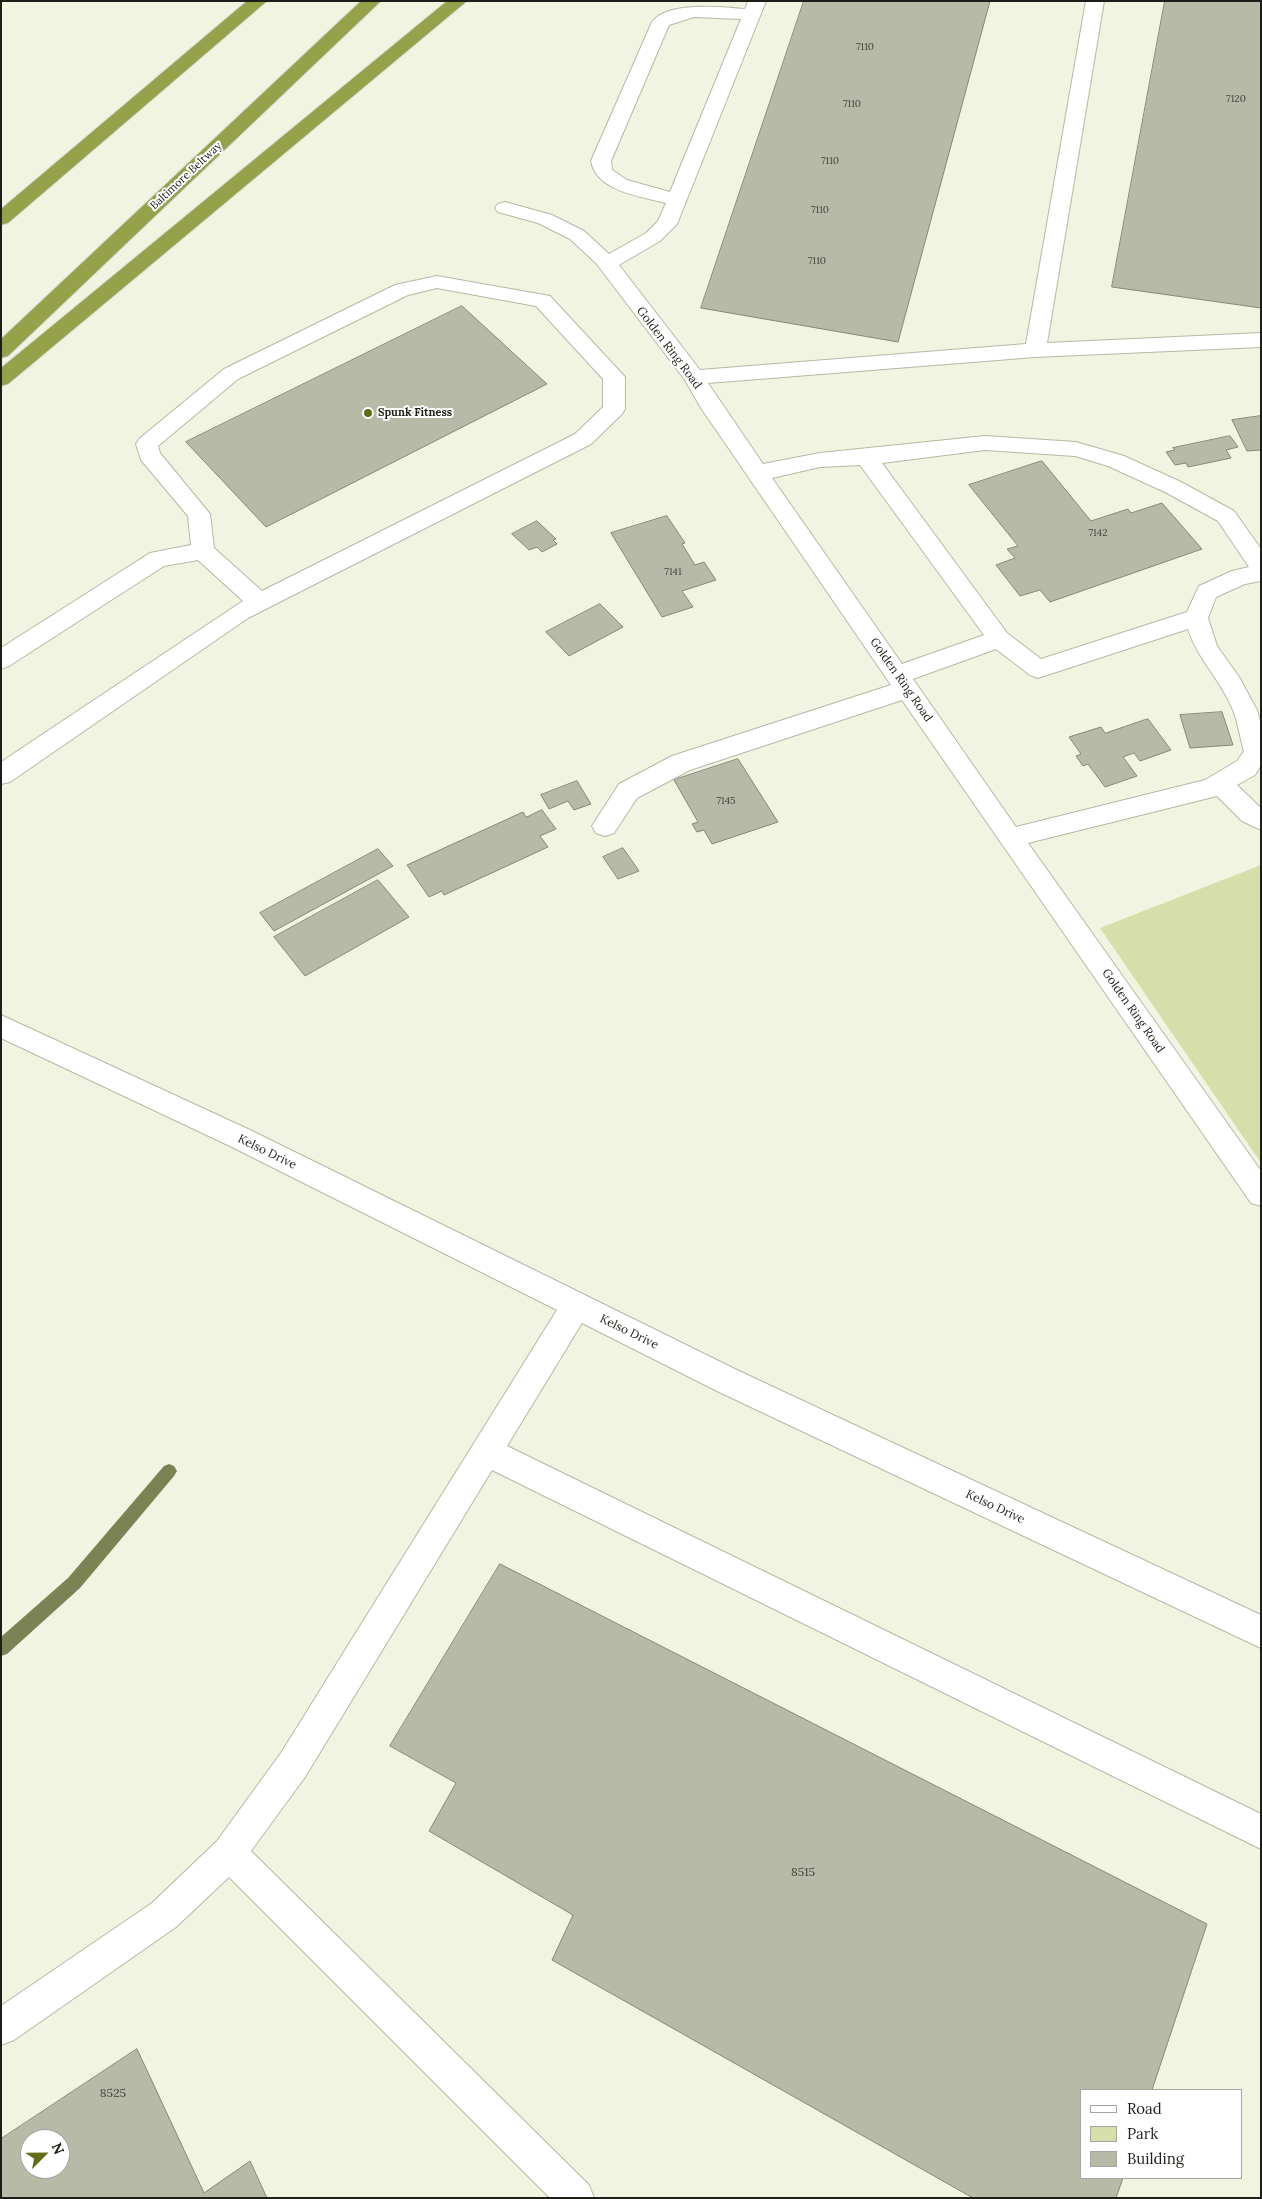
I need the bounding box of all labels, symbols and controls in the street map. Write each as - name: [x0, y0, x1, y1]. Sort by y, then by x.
- house number: 7110: [856, 41, 874, 53]
- house number: 7120: [1226, 93, 1246, 105]
- house number: 7110: [843, 98, 861, 110]
- street label: Baltimore Beltway: [147, 139, 225, 213]
- house number: 7110: [821, 155, 839, 167]
- house number: 7110: [811, 204, 829, 216]
- house number: 7110: [808, 255, 826, 267]
- street label: Golden Ring Road: [633, 304, 705, 392]
- place label: Spunk Fitness: [378, 406, 452, 420]
- marker: Spunk Fitness: [362, 407, 374, 419]
- house number: 7142: [1088, 527, 1108, 539]
- house number: 7141: [664, 566, 682, 578]
- street label: Golden Ring Road: [867, 635, 935, 725]
- house number: 7145: [716, 795, 736, 807]
- street label: Golden Ring Road: [1099, 966, 1167, 1056]
- street label: Kelso Drive: [235, 1132, 299, 1172]
- street label: Kelso Drive: [597, 1312, 661, 1352]
- street label: Kelso Drive: [963, 1487, 1027, 1527]
- house number: 8515: [791, 1866, 815, 1880]
- house number: 8525: [100, 2087, 126, 2101]
- legend: [1080, 2089, 1242, 2179]
- text: Road: [1127, 2099, 1162, 2118]
- text: Park: [1127, 2124, 1158, 2143]
- north arrow: [20, 2129, 70, 2179]
- text: N: [47, 2140, 68, 2157]
- text: Building: [1127, 2149, 1184, 2168]

